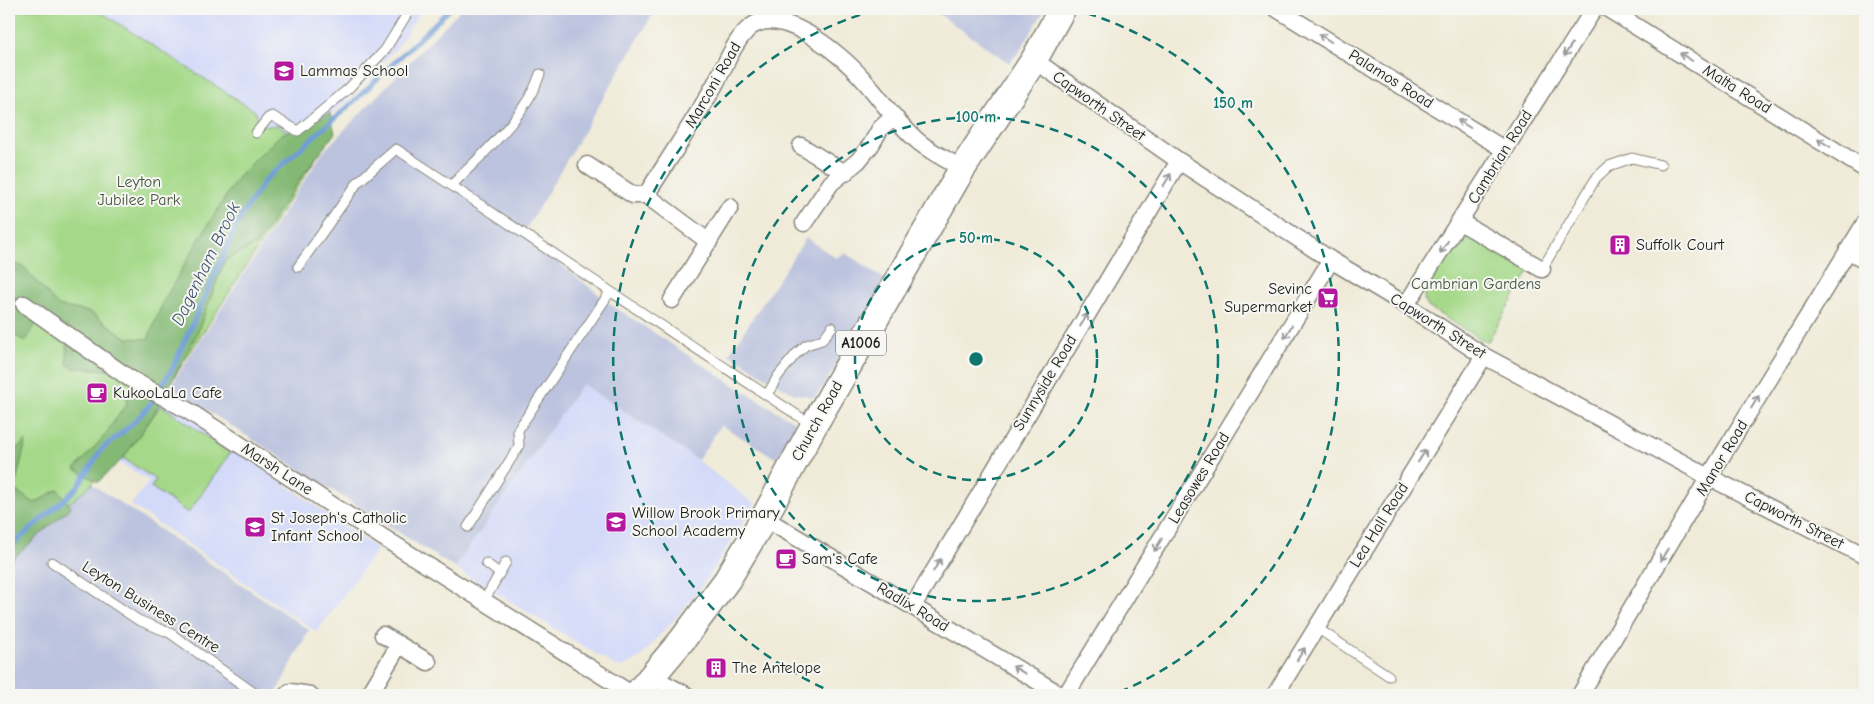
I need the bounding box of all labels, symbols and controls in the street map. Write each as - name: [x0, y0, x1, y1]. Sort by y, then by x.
- one-way arrow: [1319, 33, 1333, 43]
- street label: Marconi Road: [681, 39, 745, 131]
- one-way arrow: [1562, 43, 1573, 57]
- street label: Palamos Road: [1345, 46, 1437, 112]
- one-way arrow: [1679, 52, 1693, 63]
- school or university icon: Lammas School: [272, 59, 296, 83]
- street label: Malta Road: [1699, 61, 1775, 117]
- place label: Lammas School: [300, 62, 408, 80]
- street label: Capworth Street: [1049, 67, 1149, 145]
- text: 150 m: [1213, 94, 1253, 112]
- street label: Cambrian Road: [1464, 107, 1536, 207]
- text: 100 m: [956, 108, 996, 126]
- one-way arrow: [1457, 119, 1471, 129]
- one-way arrow: [1817, 138, 1831, 148]
- park label: Leyton Jubilee Park: [97, 173, 181, 209]
- one-way arrow: [1162, 174, 1172, 188]
- water label: Dagenham Brook: [167, 199, 245, 329]
- text: 50 m: [959, 229, 993, 247]
- building icon: Suffolk Court: [1608, 233, 1632, 257]
- place label: Suffolk Court: [1636, 236, 1725, 254]
- one-way arrow: [1439, 240, 1449, 254]
- park label: Cambrian Gardens: [1411, 275, 1541, 293]
- place label: Sevinc Supermarket: [1224, 280, 1312, 316]
- supermarket icon: Sevinc Supermarket: [1316, 286, 1340, 310]
- street label: Capworth Street: [1387, 289, 1489, 363]
- one-way arrow: [1079, 313, 1089, 327]
- one-way arrow: [1282, 324, 1292, 338]
- road number: A1006: [836, 330, 886, 356]
- street label: Sunnyside Road: [1009, 332, 1081, 434]
- centre of rings: [967, 350, 985, 368]
- street label: Church Road: [788, 378, 846, 464]
- cafe icon: KukooLaLa Cafe: [85, 381, 109, 405]
- place label: KukooLaLa Cafe: [113, 384, 222, 402]
- one-way arrow: [1751, 396, 1761, 410]
- street label: Manor Road: [1692, 417, 1752, 499]
- street label: Leasowes Road: [1165, 429, 1233, 527]
- street label: Marsh Lane: [238, 439, 316, 499]
- one-way arrow: [1418, 449, 1428, 463]
- street label: Lea Hall Road: [1346, 479, 1412, 571]
- street label: Capworth Street: [1741, 487, 1847, 553]
- place label: Willow Brook Primary School Academy: [632, 504, 781, 540]
- place label: St Joseph's Catholic Infant School: [271, 509, 407, 545]
- school or university icon: Willow Brook Primary School Academy: [604, 510, 628, 534]
- school or university icon: St Joseph's Catholic Infant School: [243, 515, 267, 539]
- one-way arrow: [1152, 538, 1162, 552]
- cafe icon: Sam's Cafe: [774, 547, 798, 571]
- one-way arrow: [1659, 547, 1669, 561]
- place label: Sam's Cafe: [802, 550, 878, 568]
- street label: Leyton Business Centre: [79, 557, 223, 657]
- one-way arrow: [933, 558, 943, 572]
- street label: Radlix Road: [874, 579, 952, 635]
- one-way arrow: [1296, 647, 1306, 661]
- building icon: The Antelope: [704, 656, 728, 680]
- place label: The Antelope: [732, 659, 821, 677]
- one-way arrow: [1012, 665, 1026, 675]

